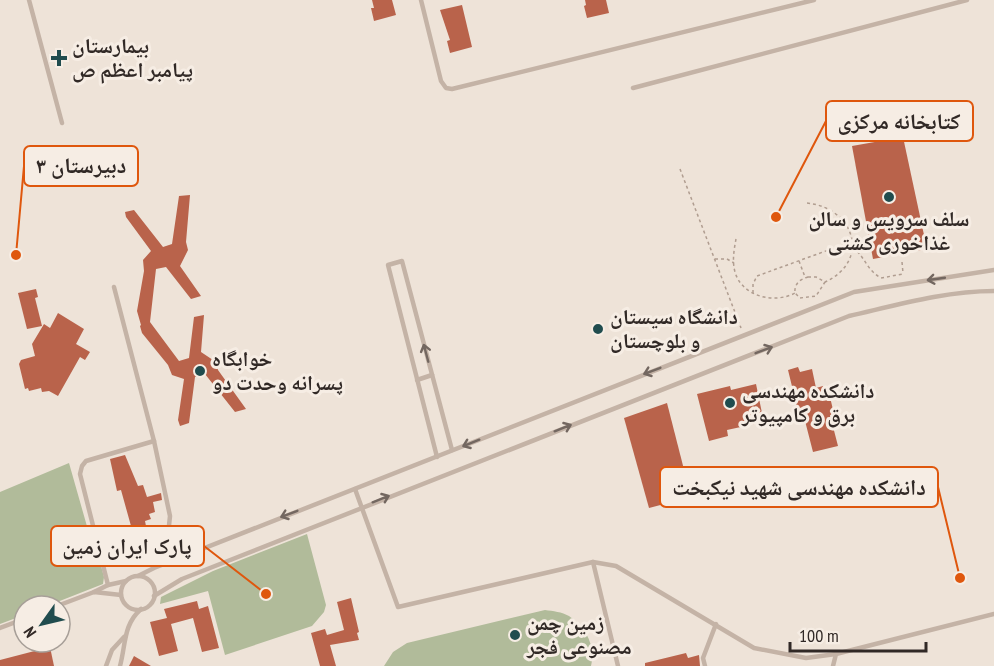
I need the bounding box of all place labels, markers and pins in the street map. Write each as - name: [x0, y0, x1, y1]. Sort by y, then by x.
- place label: بیمارستان پیامبر اعظم ص: [72, 32, 193, 84]
- marker: بیمارستان پیامبر اعظم ص: [50, 49, 68, 67]
- callout: کتابخانه مرکزی: [826, 101, 973, 141]
- callout: دبیرستان ۳: [24, 146, 138, 186]
- marker: سلف سرویس و سالن غذاخوری کشتی: [882, 190, 896, 204]
- place label: سلف سرویس و سالن غذاخوری کشتی: [808, 205, 970, 256]
- place label: دانشگاه سیستان و بلوچستان: [610, 303, 738, 354]
- marker: دانشگاه سیستان و بلوچستان: [591, 322, 605, 336]
- place label: خوابگاه پسرانه وحدت دو: [212, 345, 343, 396]
- marker: خوابگاه پسرانه وحدت دو: [193, 364, 207, 378]
- place label: دانشکده مهندسی برق و کامپیوتر: [741, 377, 875, 428]
- marker: دانشکده مهندسی برق و کامپیوتر: [723, 396, 737, 410]
- callout: دانشکده مهندسی شهید نیکبخت: [660, 467, 938, 507]
- callout: پارک ایران زمین: [51, 526, 204, 566]
- place label: زمین چمن مصنوعی فجر: [526, 609, 632, 660]
- marker: زمین چمن مصنوعی فجر: [508, 628, 522, 642]

